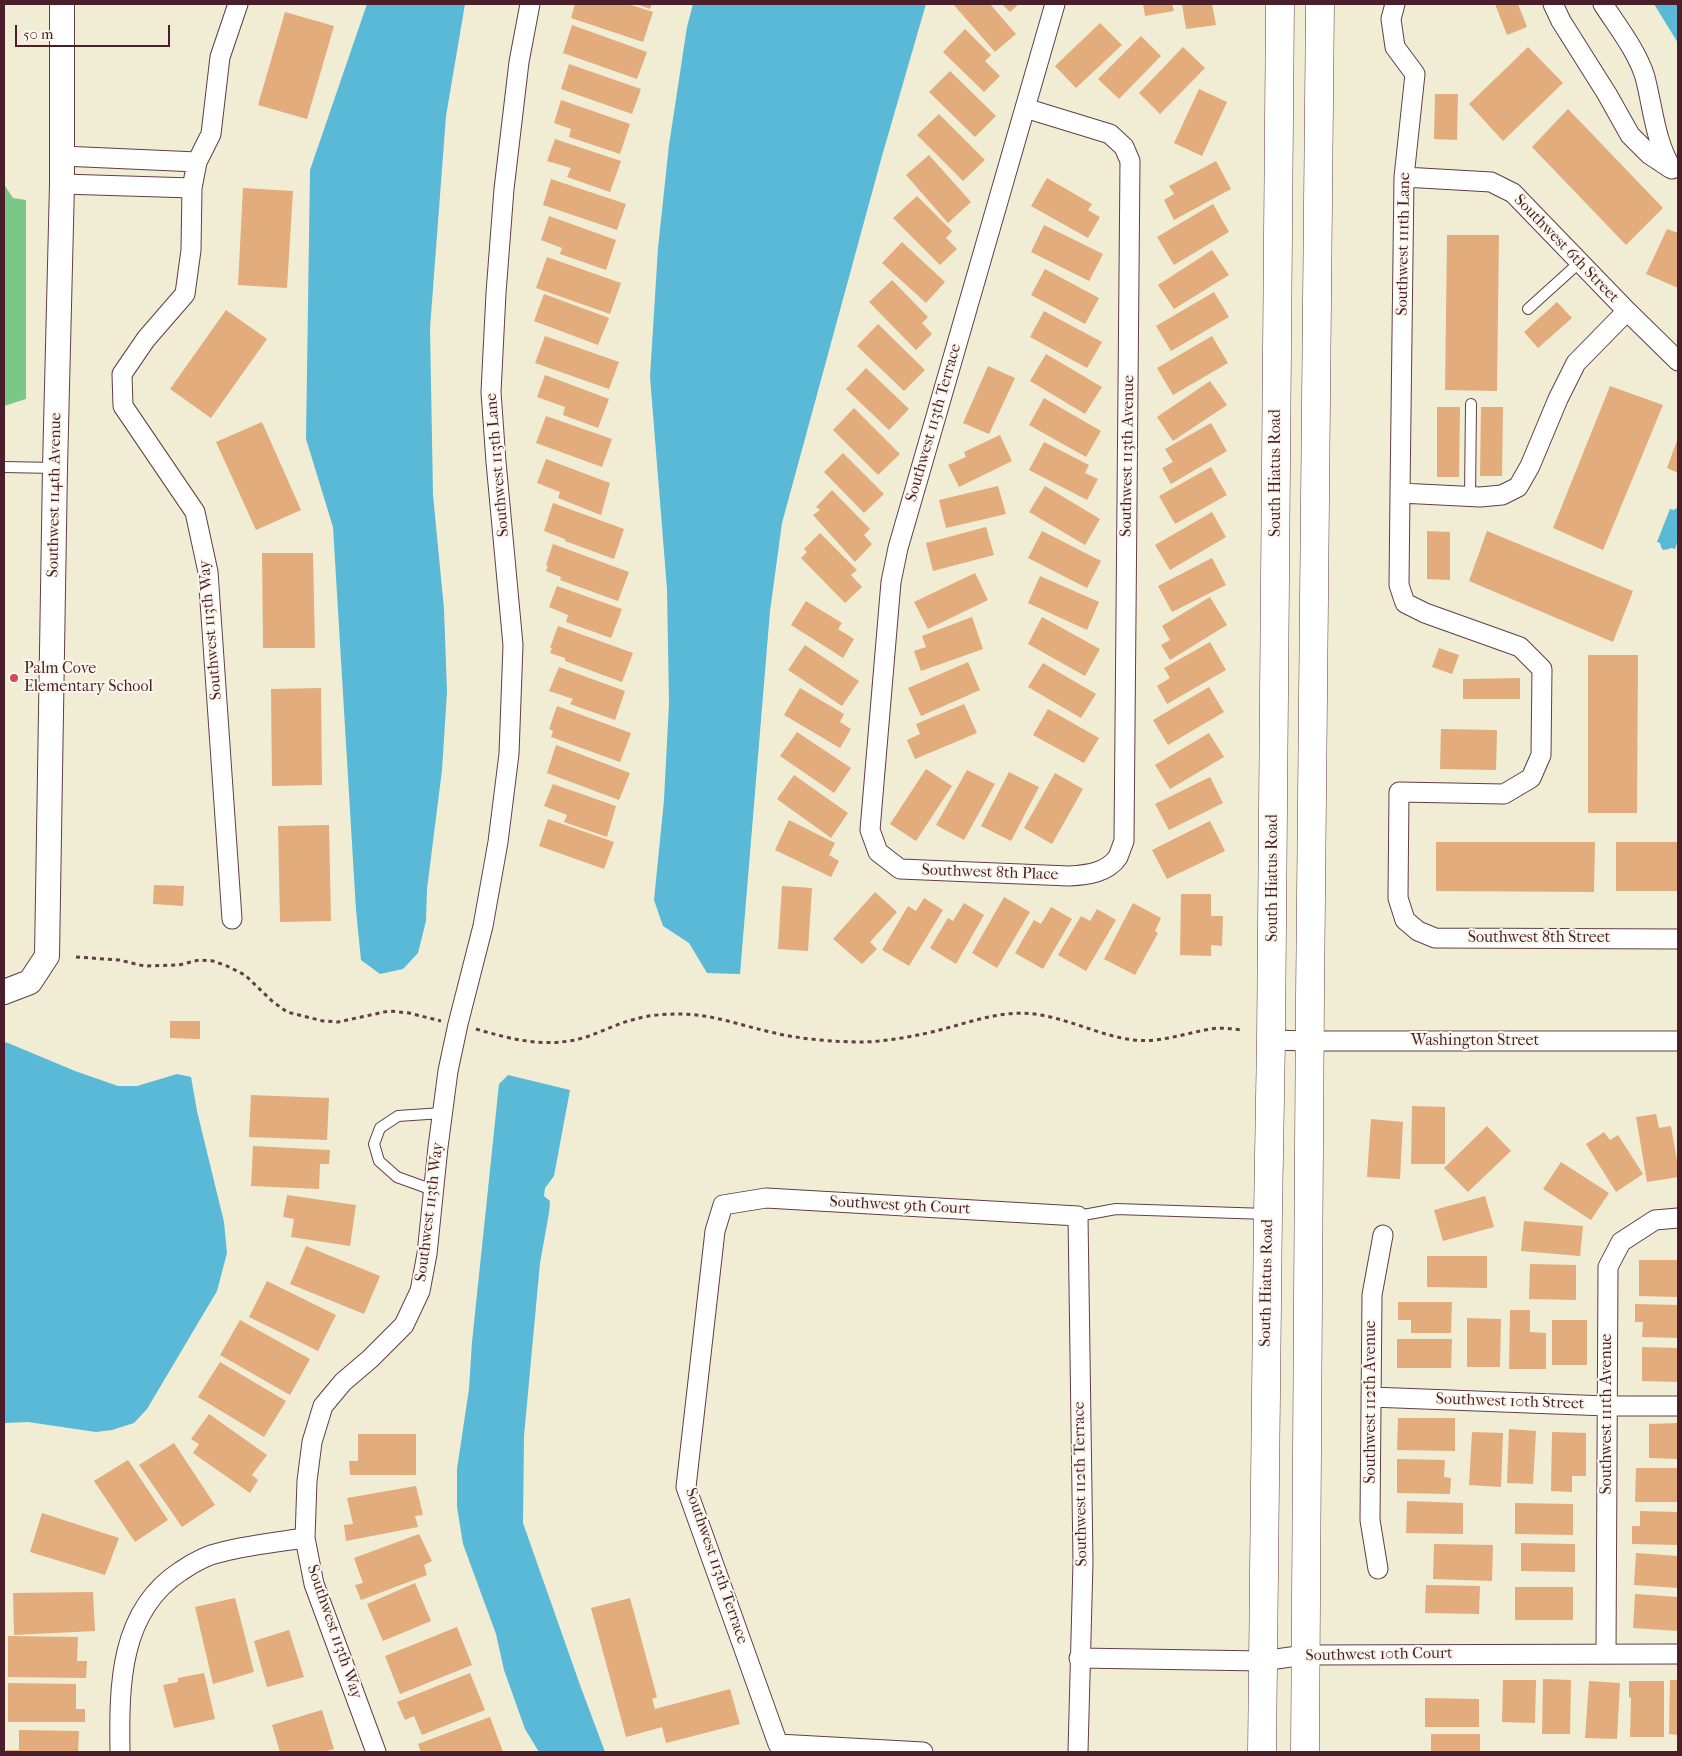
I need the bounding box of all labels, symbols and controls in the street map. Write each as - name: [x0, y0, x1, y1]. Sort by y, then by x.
- scale bar: [18, 15, 172, 47]
- text: 50 m: [23, 25, 53, 43]
- street label: Southwest 111th Lane: [1393, 172, 1415, 316]
- street label: Southwest 6th Street: [1509, 191, 1623, 307]
- street label: Southwest 113th Terrace: [902, 342, 966, 504]
- street label: Southwest 113th Avenue: [1117, 375, 1139, 537]
- street label: Southwest 113th Lane: [482, 392, 514, 538]
- street label: South Hiatus Road: [1266, 409, 1286, 537]
- street label: Southwest 114th Avenue: [44, 412, 66, 578]
- street label: Southwest 113th Way: [195, 559, 227, 701]
- place label: Palm Cove Elementary School: [24, 659, 153, 697]
- marker: Palm Cove Elementary School: [8, 672, 20, 684]
- street label: South Hiatus Road: [1263, 814, 1283, 942]
- street label: Southwest 8th Place: [921, 861, 1059, 885]
- street label: Southwest 8th Street: [1468, 928, 1610, 948]
- street label: Washington Street: [1411, 1031, 1539, 1051]
- street label: Southwest 113th Way: [412, 1141, 448, 1283]
- street label: Southwest 9th Court: [829, 1193, 971, 1219]
- street label: South Hiatus Road: [1256, 1219, 1278, 1347]
- street label: Southwest 112th Avenue: [1361, 1320, 1381, 1484]
- street label: Southwest 111th Avenue: [1597, 1333, 1617, 1495]
- street label: Southwest 10th Street: [1435, 1390, 1585, 1414]
- street label: Southwest 112th Terrace: [1070, 1401, 1092, 1567]
- street label: Southwest 113th Terrace: [680, 1486, 752, 1646]
- street label: Southwest 113th Way: [302, 1562, 366, 1702]
- street label: Southwest 10th Court: [1305, 1644, 1453, 1666]

